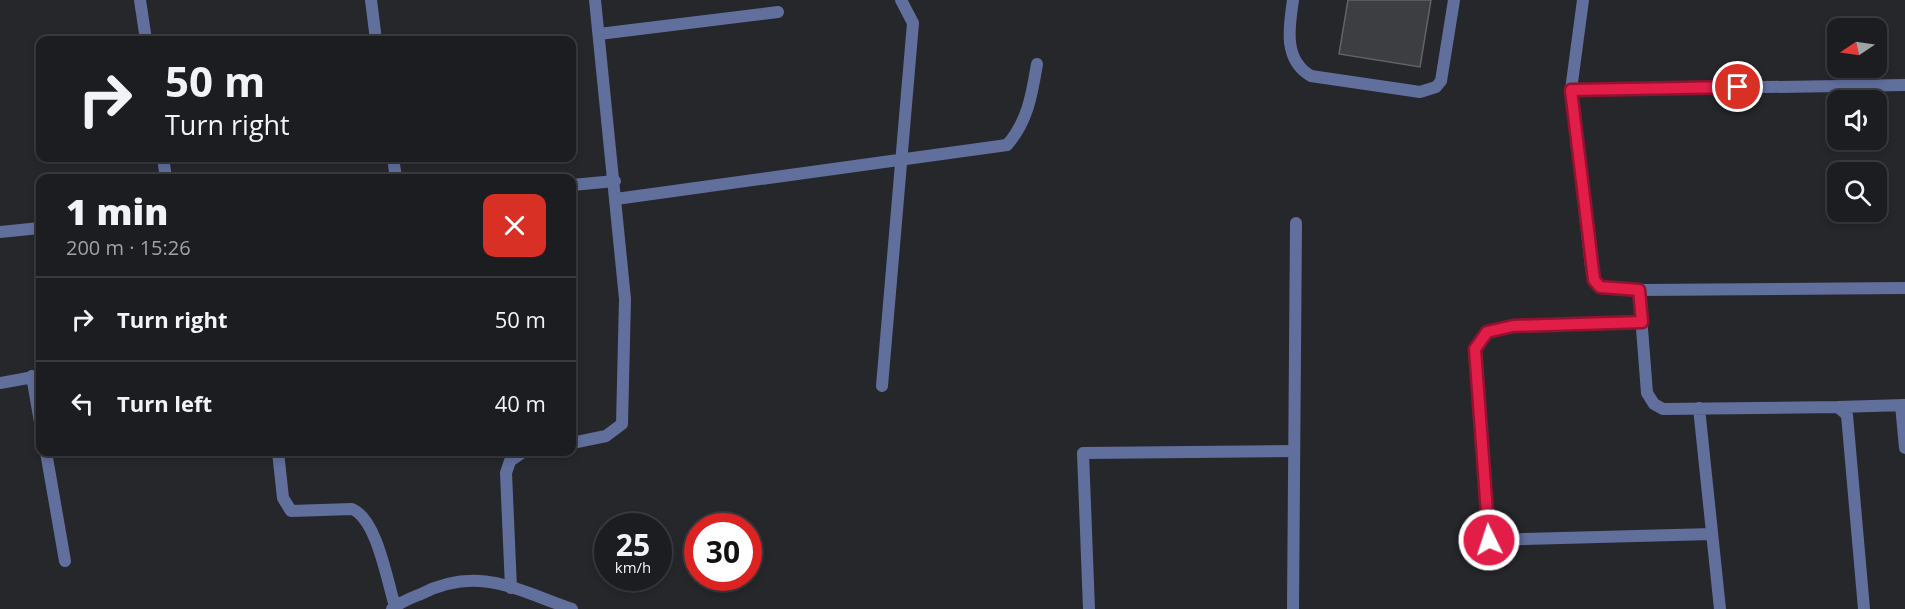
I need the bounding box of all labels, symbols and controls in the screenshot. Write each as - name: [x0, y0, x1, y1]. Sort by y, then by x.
- north arrow: [1827, 18, 1887, 78]
- map controls: [1827, 18, 1887, 222]
- text: 50 m: [165, 52, 265, 109]
- icon: right: [66, 60, 144, 138]
- pin: [1712, 61, 1763, 112]
- icon: arrive: [1721, 70, 1754, 103]
- button: sound: [1827, 90, 1887, 150]
- text: Turn right: [165, 106, 290, 143]
- button: search: [1827, 162, 1887, 222]
- text: 1 min: [66, 187, 168, 236]
- button: close: [483, 194, 546, 257]
- text: 200 m · 15:26: [66, 234, 191, 261]
- icon: right: [66, 303, 99, 336]
- text: Turn right: [117, 304, 228, 334]
- text: 50 m: [495, 304, 546, 334]
- icon: left: [66, 387, 99, 420]
- text: Turn left: [117, 388, 212, 418]
- text: 40 m: [495, 388, 546, 418]
- position arrow: [1457, 508, 1521, 572]
- speed limit sign: 30: [684, 513, 762, 591]
- text: 25: [616, 524, 650, 565]
- text: km/h: [615, 557, 651, 577]

